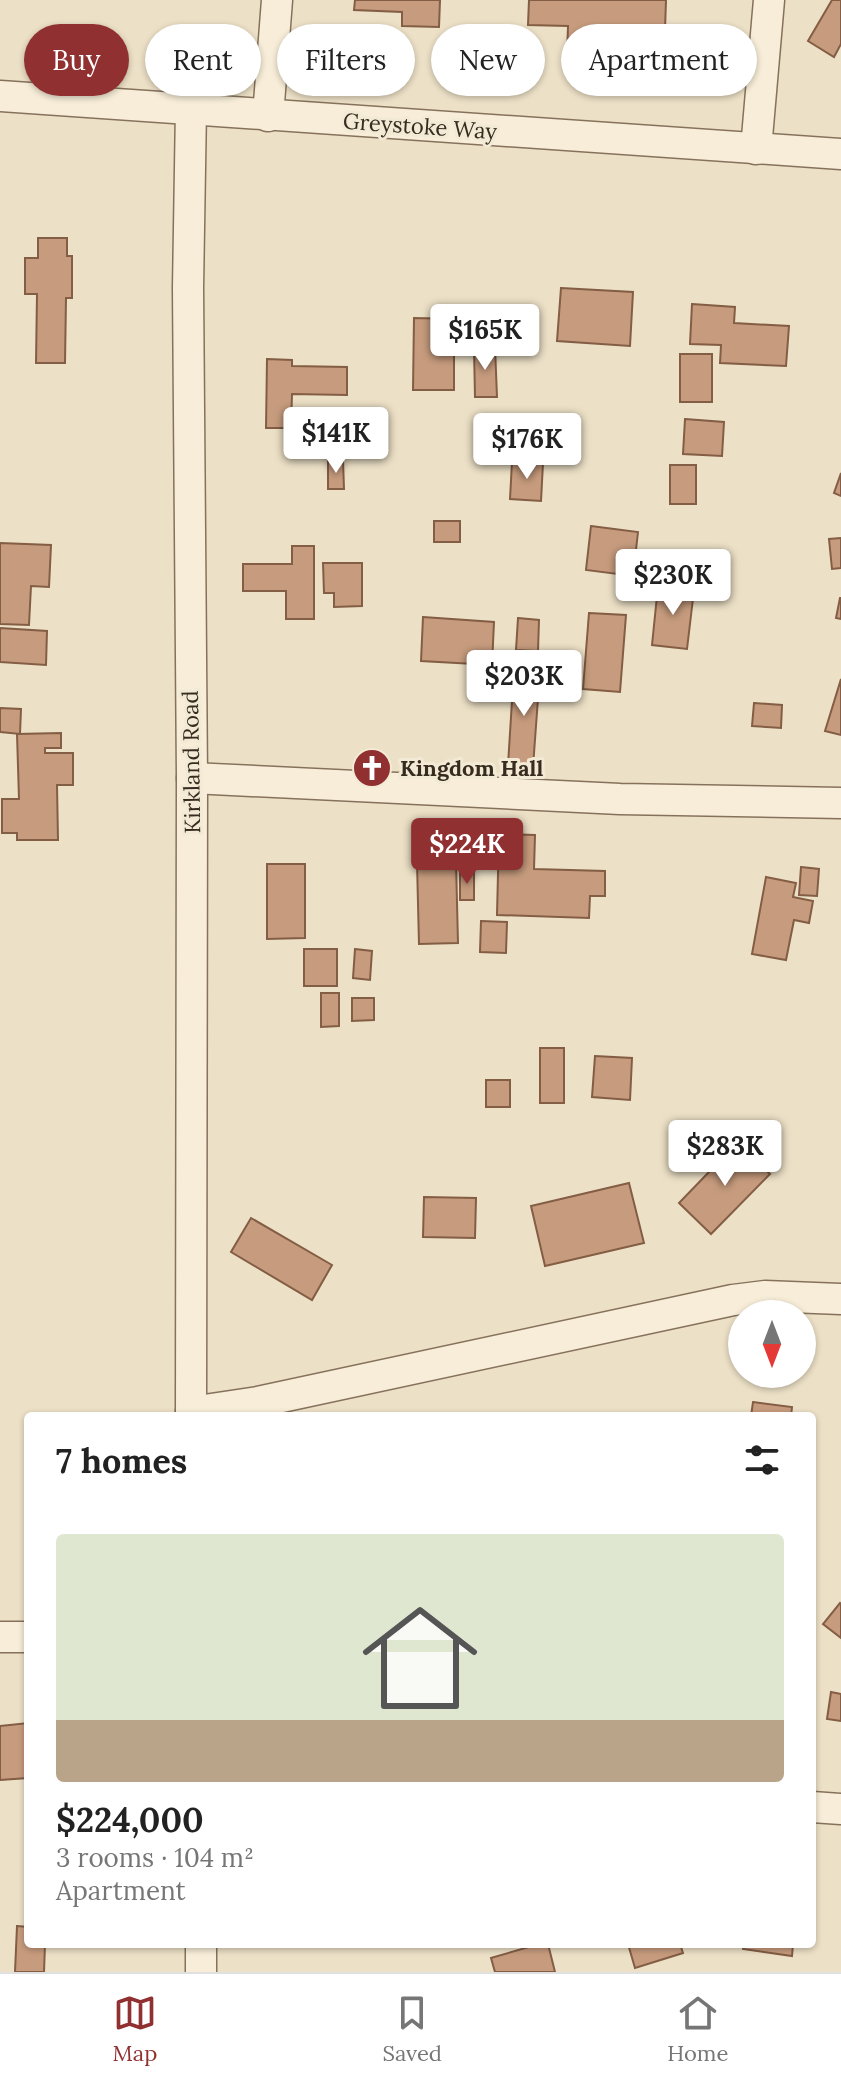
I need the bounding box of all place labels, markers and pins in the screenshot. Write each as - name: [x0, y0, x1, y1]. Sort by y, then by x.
- pin: $165K: [429, 304, 541, 372]
- pin: $141K: [280, 407, 392, 475]
- pin: $176K: [471, 413, 583, 481]
- pin: $230K: [617, 549, 729, 617]
- pin: $203K: [468, 650, 580, 718]
- church icon: Kingdom Hall: [351, 747, 393, 789]
- place label: Kingdom Hall: [400, 754, 543, 782]
- pin: $224K: [411, 818, 523, 886]
- pin: $283K: [669, 1120, 781, 1188]

